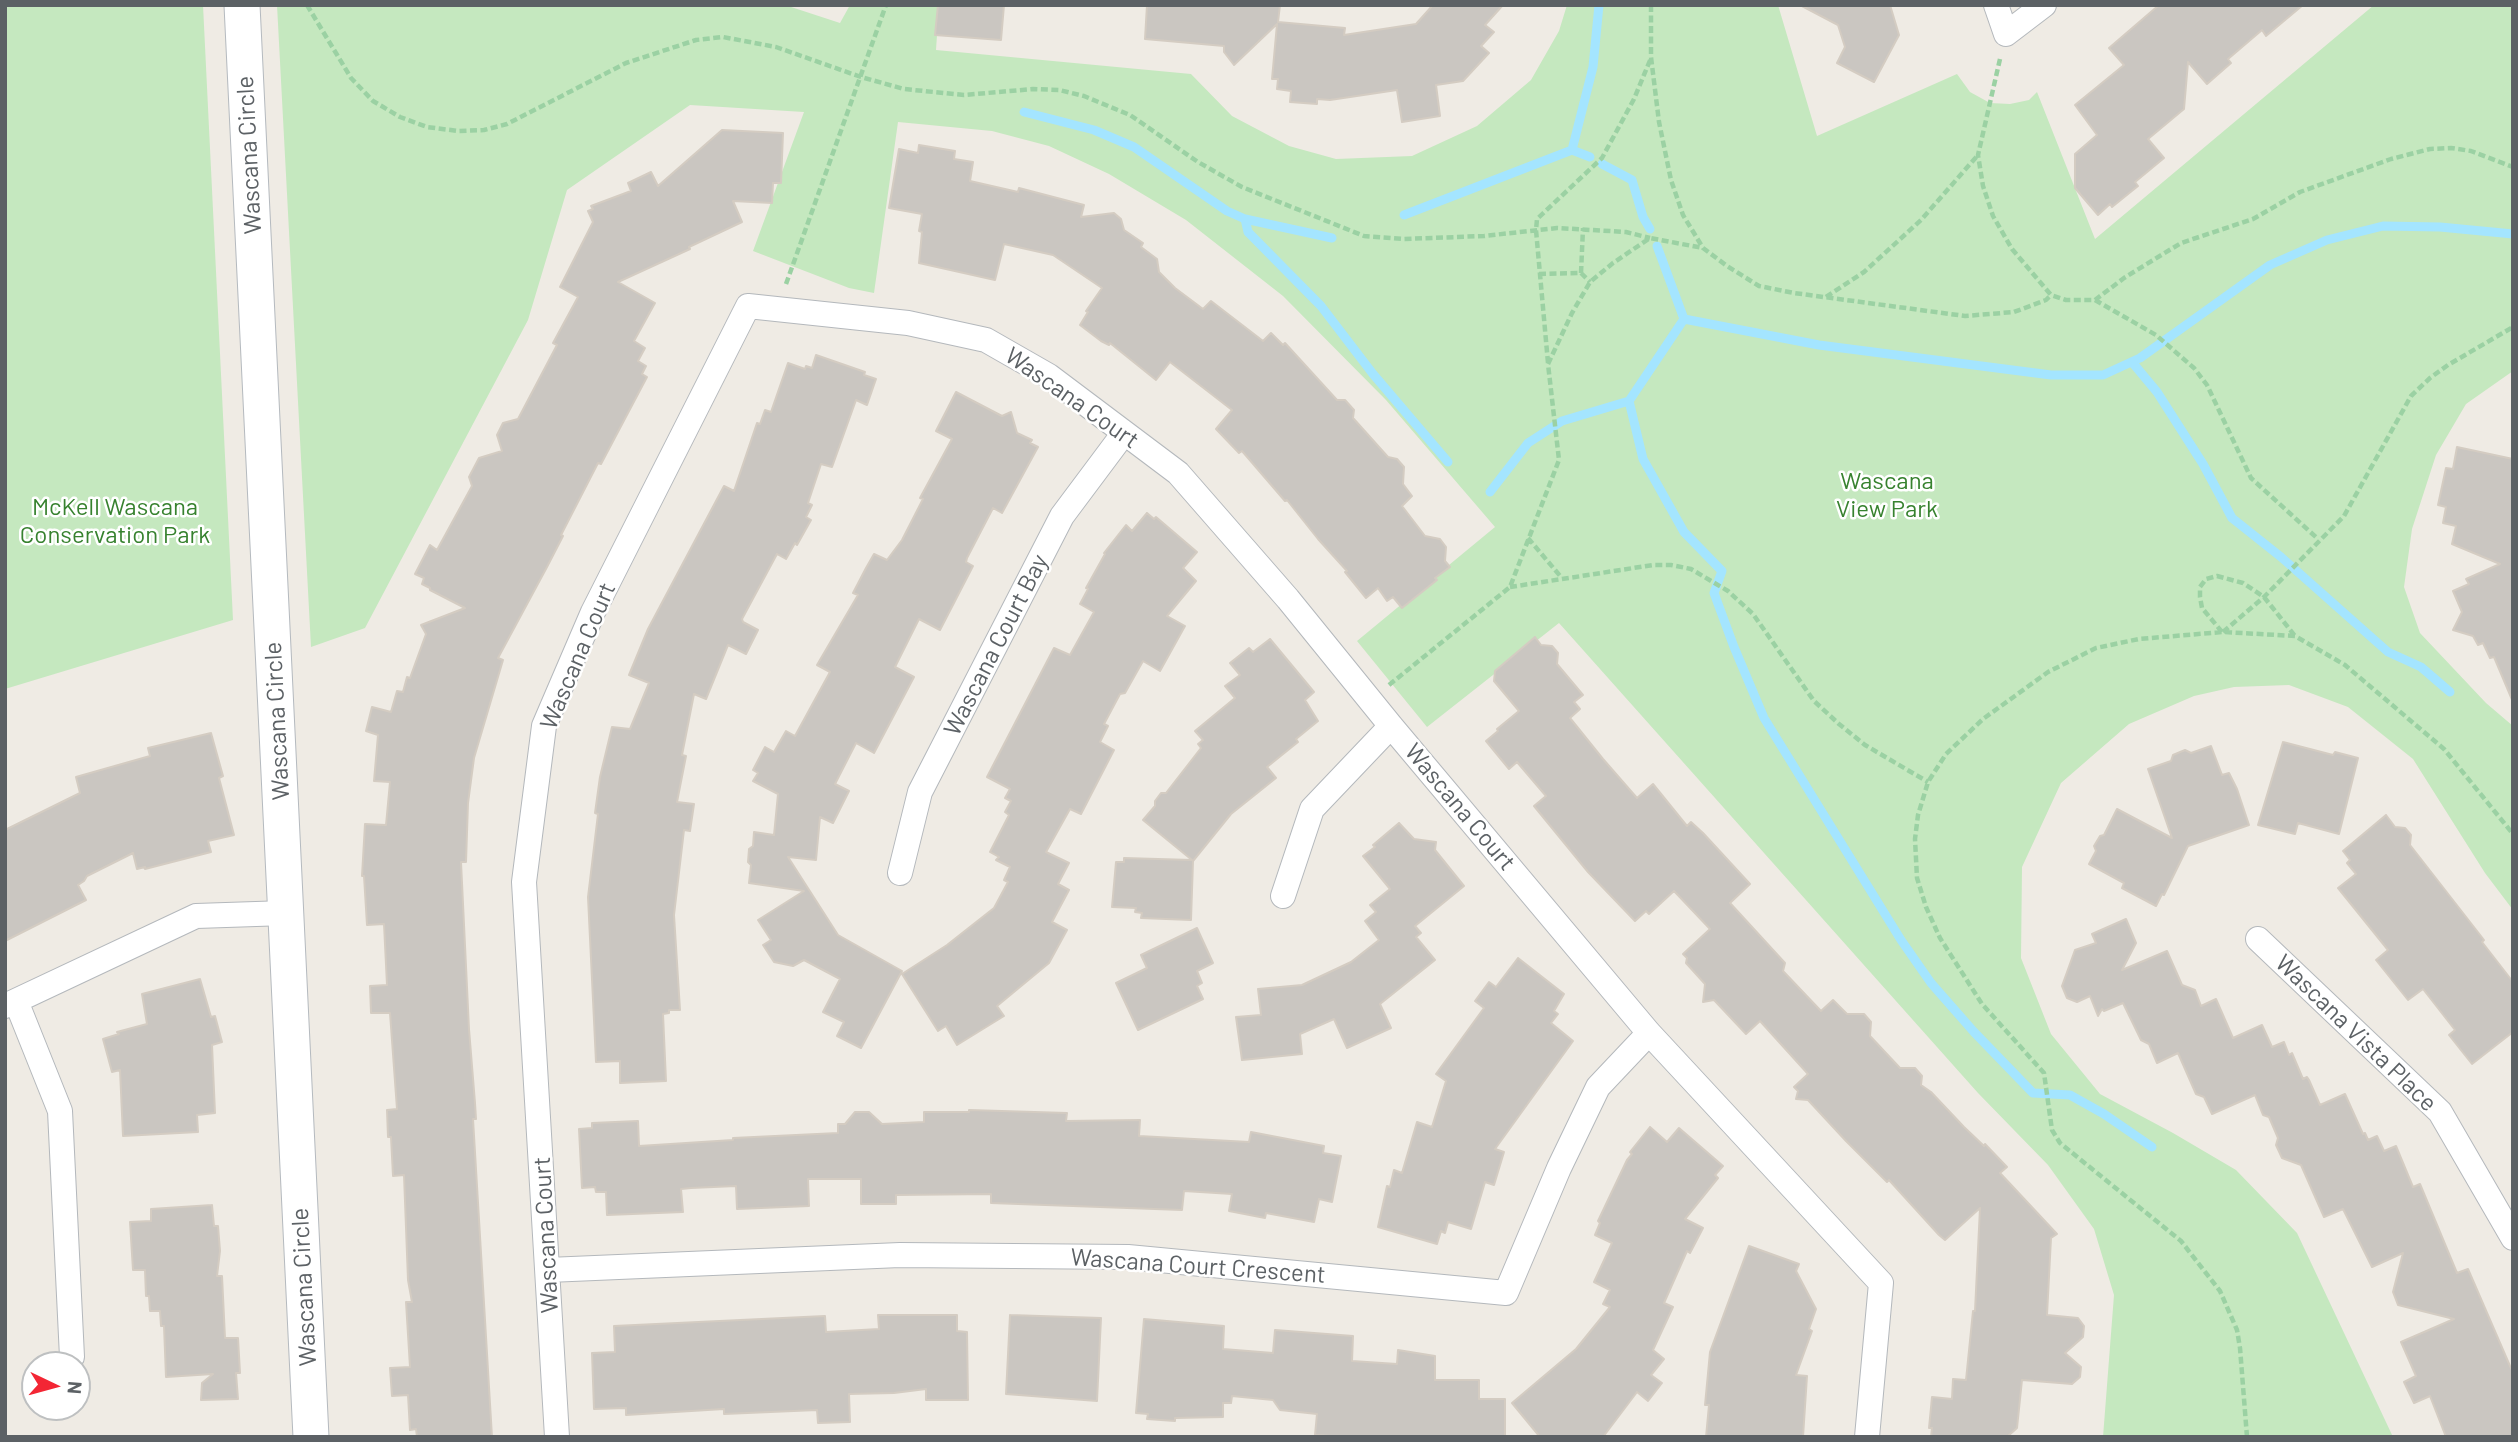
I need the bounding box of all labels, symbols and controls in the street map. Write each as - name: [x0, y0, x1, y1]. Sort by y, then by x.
- street label: Wascana Circle: [230, 75, 268, 235]
- street label: Wascana Court: [1000, 341, 1144, 455]
- park label: Wascana View Park: [1836, 467, 1938, 523]
- park label: McKell Wascana Conservation Park: [20, 493, 210, 549]
- street label: Wascana Court Bay: [938, 550, 1054, 740]
- street label: Wascana Court: [534, 578, 622, 734]
- street label: Wascana Circle: [258, 641, 296, 801]
- street label: Wascana Court: [1399, 738, 1521, 876]
- street label: Wascana Vista Place: [2269, 949, 2443, 1117]
- street label: Wascana Court: [528, 1156, 564, 1314]
- street label: Wascana Circle: [285, 1207, 323, 1367]
- street label: Wascana Court Crescent: [1069, 1243, 1327, 1289]
- north arrow: [21, 1351, 91, 1421]
- text: N: [63, 1380, 87, 1395]

